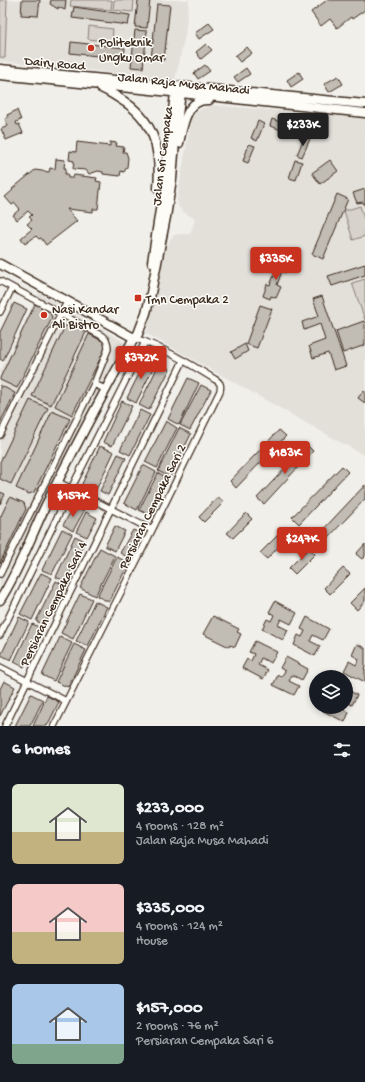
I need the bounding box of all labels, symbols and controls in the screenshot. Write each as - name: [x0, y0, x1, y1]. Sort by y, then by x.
- place label: Politeknik Ungku Omar: [98, 36, 165, 66]
- marker: Politeknik Ungku Omar: [86, 43, 96, 53]
- street label: Dairy Road: [23, 54, 87, 75]
- street label: Jalan Raja Musa Mahadi: [117, 70, 251, 99]
- street label: Jalan Sri Cempaka: [150, 105, 177, 207]
- pin: $233K: [275, 113, 331, 147]
- text: $233K: [287, 118, 319, 133]
- pin: $335K: [248, 247, 304, 281]
- text: $335K: [259, 252, 293, 267]
- marker: Tmn Cempaka 2: [133, 293, 143, 303]
- place label: Tmn Cempaka 2: [145, 293, 229, 308]
- place label: Nasi Kandar Ali Bistro: [52, 303, 120, 333]
- marker: Nasi Kandar Ali Bistro: [39, 310, 49, 320]
- pin: $372K: [113, 346, 169, 380]
- text: $372K: [125, 351, 157, 366]
- pin: $183K: [257, 441, 313, 475]
- street label: Persiaran Cempaka Sari 2: [116, 442, 190, 573]
- text: $183K: [269, 446, 301, 461]
- pin: $157K: [45, 484, 101, 518]
- text: $157K: [57, 489, 89, 504]
- pin: $247K: [274, 527, 330, 561]
- text: $247K: [286, 532, 318, 547]
- street label: Persiaran Cempaka Sari 4: [17, 539, 91, 670]
- map controls: [309, 670, 353, 714]
- button: layers: [309, 670, 353, 714]
- icon: filters: [331, 739, 353, 761]
- text: 6 homes: [12, 740, 70, 760]
- text: $233,000: [136, 799, 204, 819]
- icon: home: [44, 800, 92, 848]
- text: 4 rooms · 128 m²: [136, 819, 224, 834]
- text: Jalan Raja Musa Mahadi: [136, 834, 269, 849]
- text: $335,000: [136, 899, 205, 919]
- icon: home: [44, 900, 92, 948]
- text: 4 rooms · 124 m²: [136, 919, 223, 934]
- text: House: [136, 934, 168, 949]
- text: $157,000: [136, 999, 203, 1019]
- icon: home: [44, 1000, 92, 1048]
- text: 2 rooms · 76 m²: [136, 1019, 219, 1034]
- text: Persiaran Cempaka Sari 6: [136, 1034, 273, 1049]

